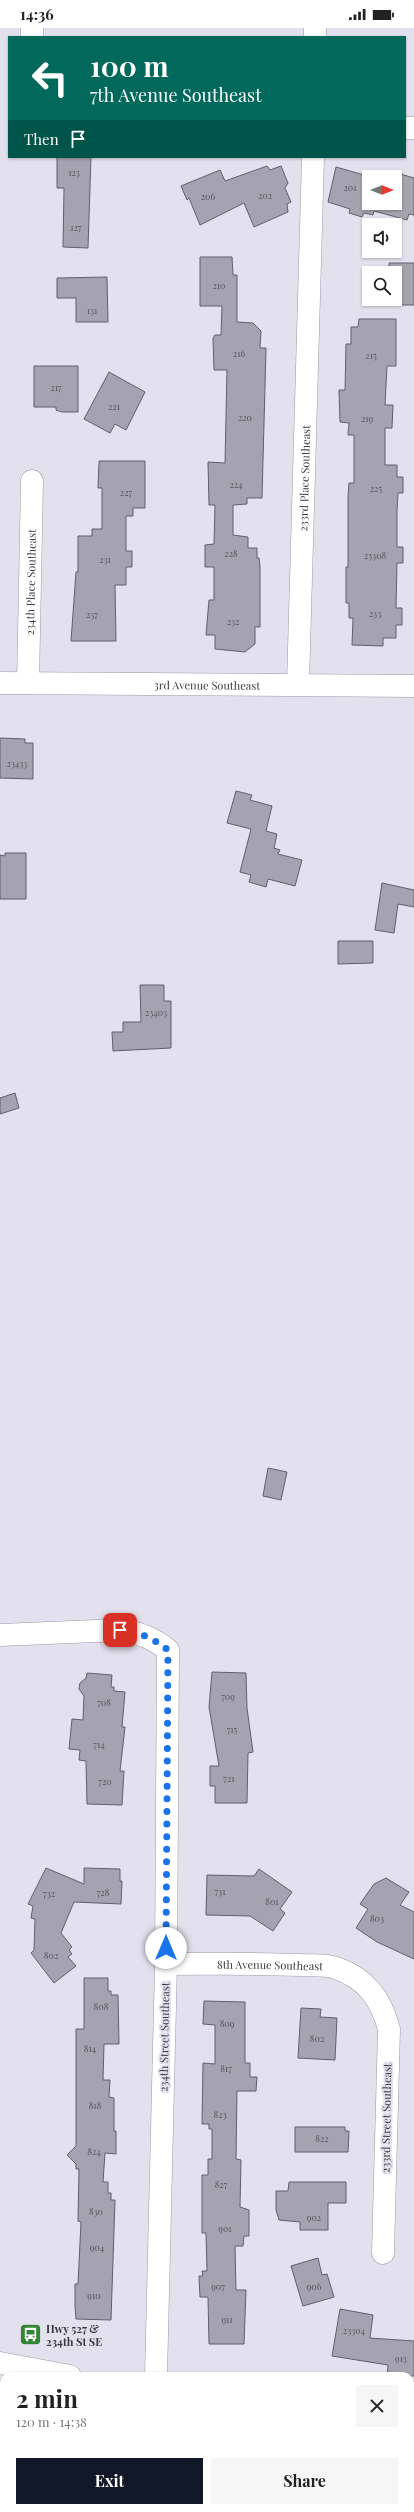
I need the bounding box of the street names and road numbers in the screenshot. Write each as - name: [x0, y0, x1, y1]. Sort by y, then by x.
- street label: 233rd Place Southeast: [295, 425, 313, 531]
- street label: 234th Place Southeast: [21, 529, 39, 635]
- street label: 3rd Avenue Southeast: [154, 677, 260, 692]
- street label: 8th Avenue Southeast: [217, 1956, 324, 1973]
- street label: 234th Street Southeast: [156, 1982, 172, 2092]
- street label: 233rd Street Southeast: [378, 2063, 394, 2173]

